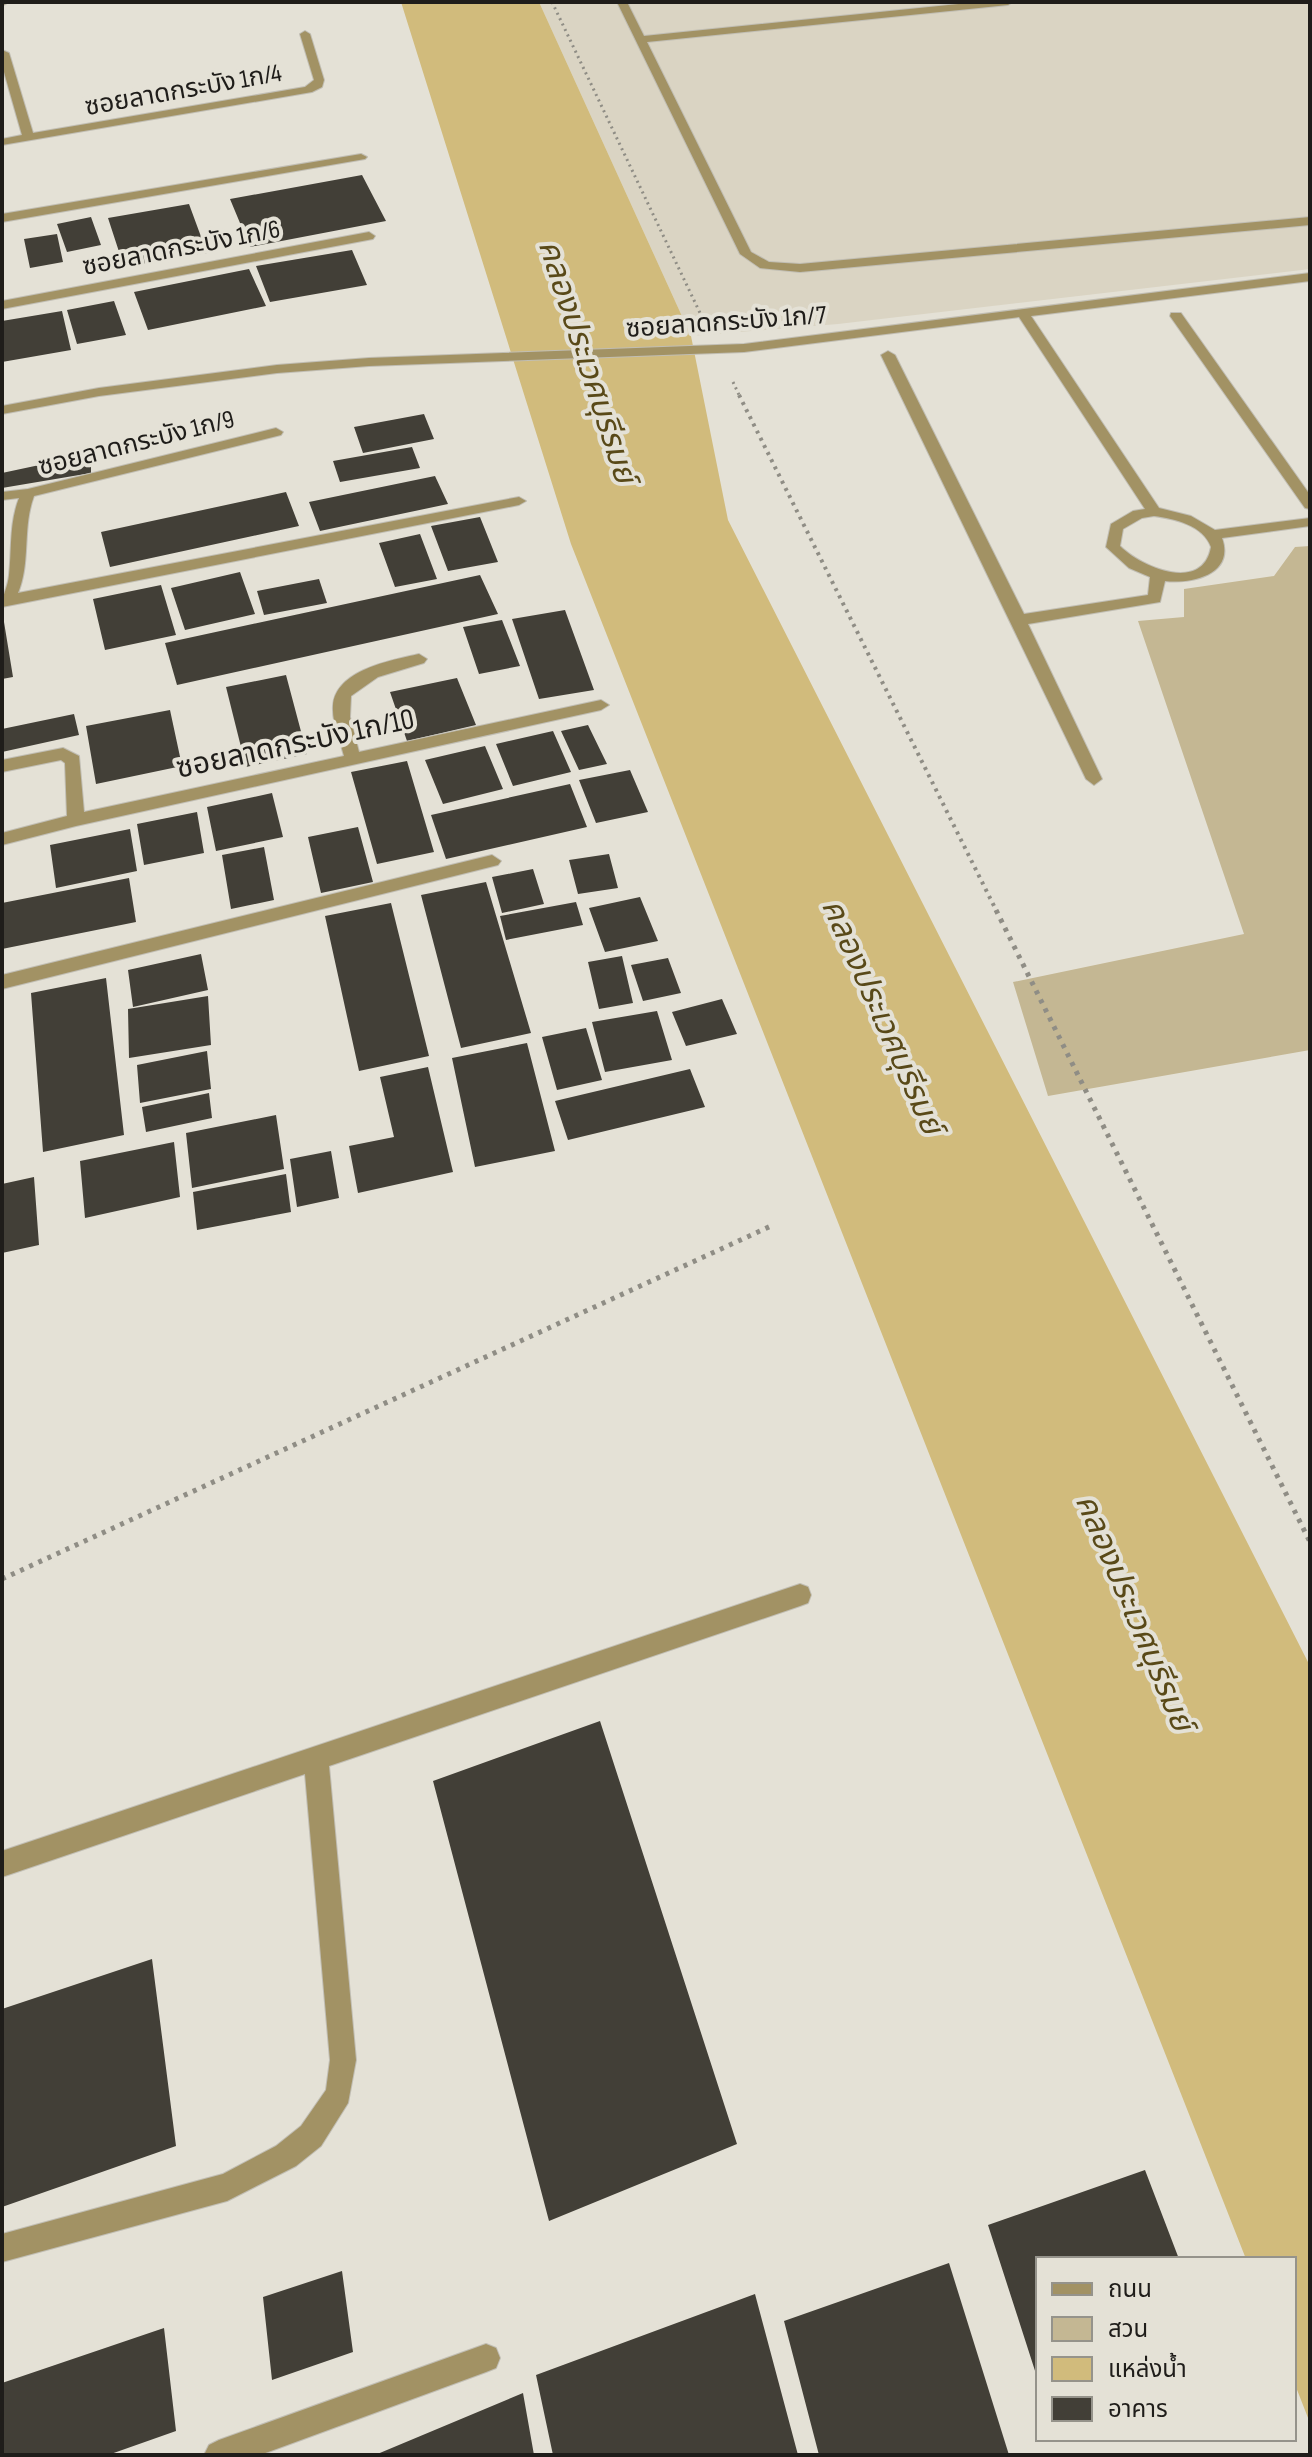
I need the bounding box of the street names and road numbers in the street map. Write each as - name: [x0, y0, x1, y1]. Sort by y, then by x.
- street label: ซอยลาดกระบัง 1ก/4: [82, 58, 284, 123]
- street label: ซอยลาดกระบัง 1ก/6: [80, 214, 283, 283]
- street label: ซอยลาดกระบัง 1ก/7: [625, 300, 828, 345]
- street label: ซอยลาดกระบัง 1ก/9: [35, 404, 238, 483]
- street label: ซอยลาดกระบัง 1ก/10: [173, 701, 418, 787]

